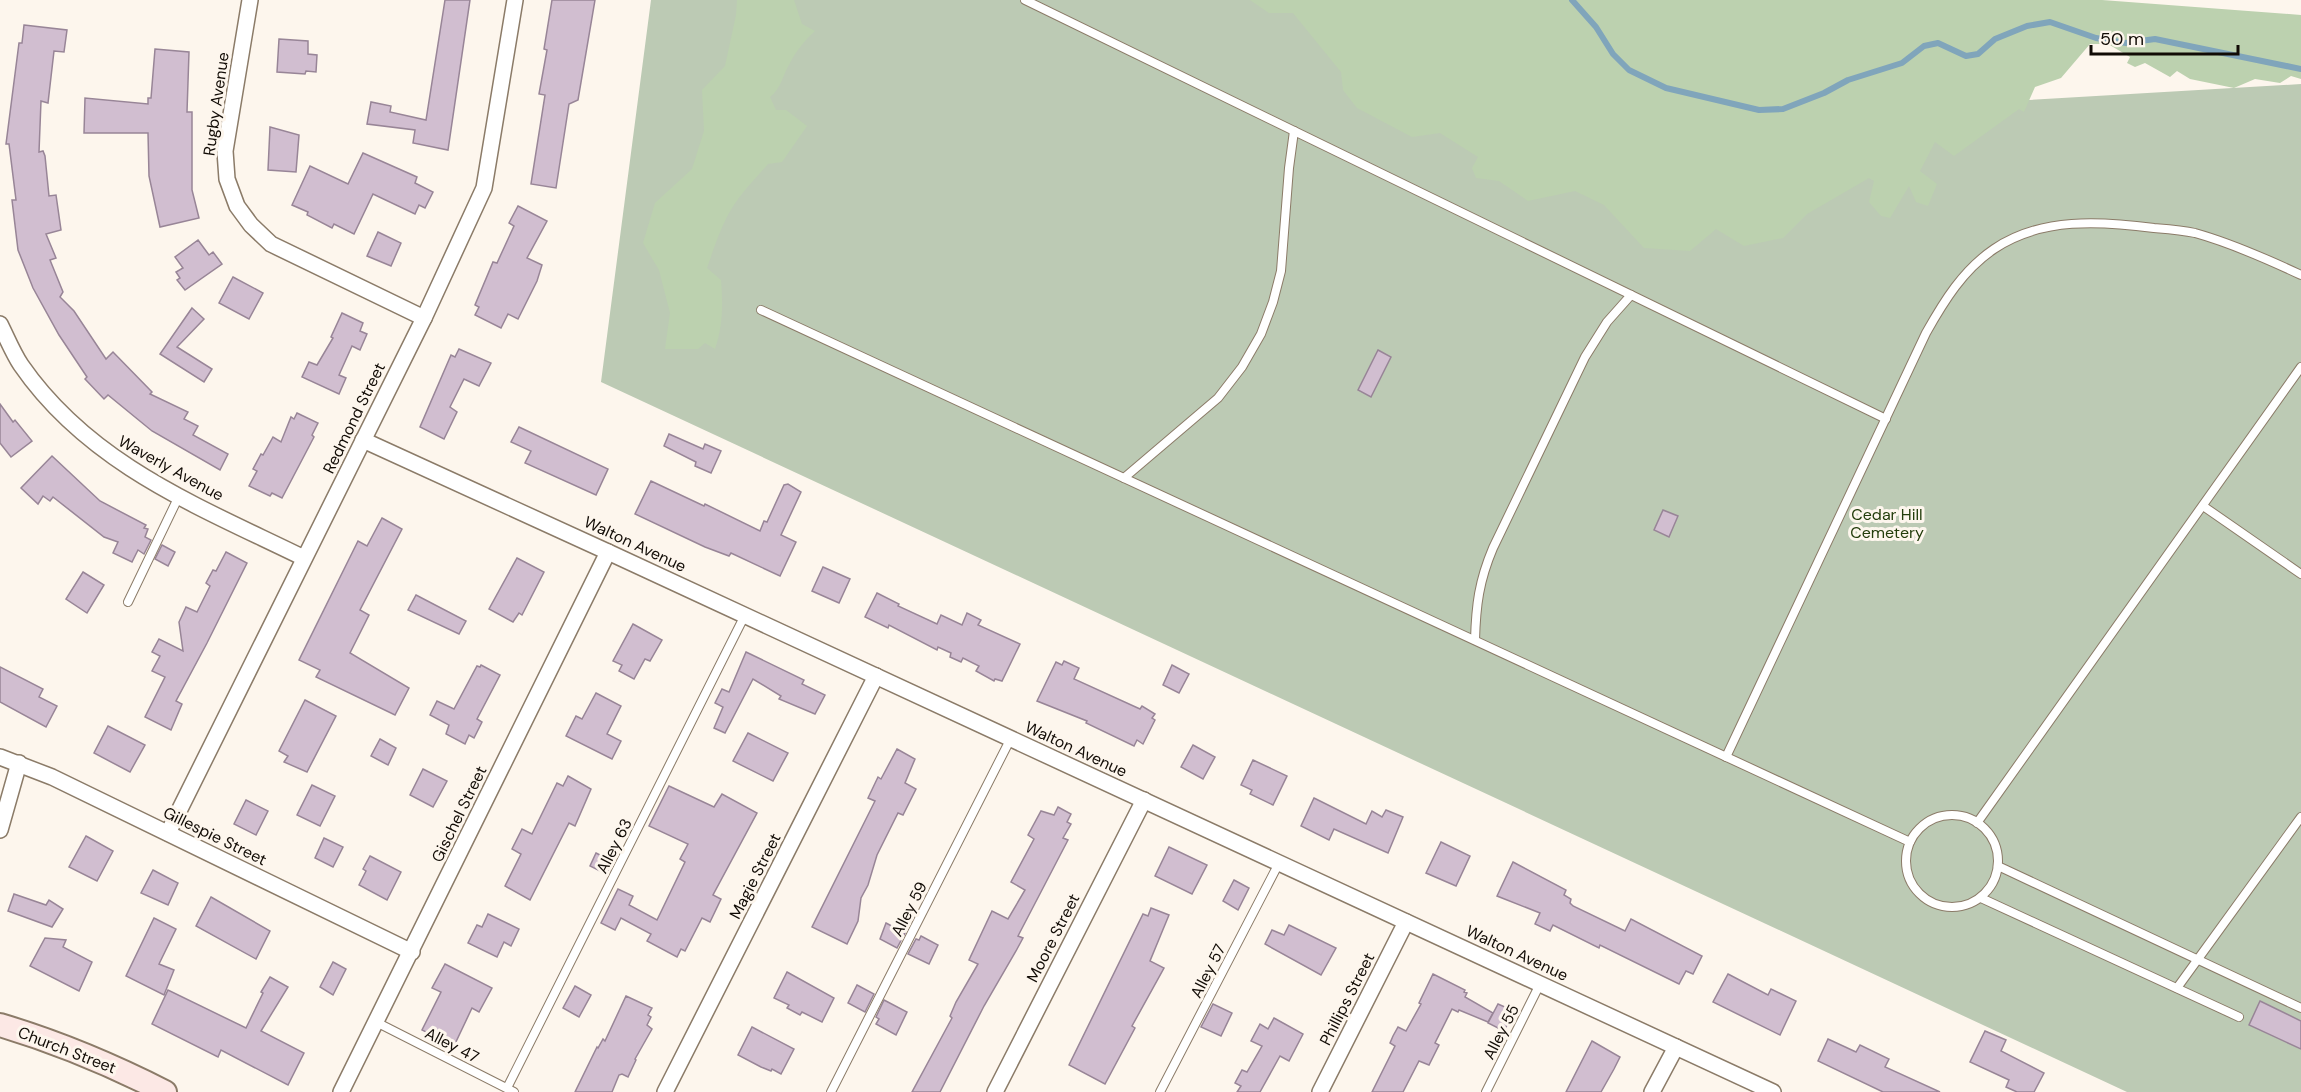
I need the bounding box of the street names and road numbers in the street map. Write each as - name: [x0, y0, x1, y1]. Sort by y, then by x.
- street label: Rugby Avenue: [198, 51, 234, 157]
- street label: Redmond Street: [318, 359, 390, 477]
- street label: Waverly Avenue: [115, 430, 227, 506]
- street label: Walton Avenue: [581, 511, 689, 577]
- street label: Walton Avenue: [1022, 716, 1130, 782]
- street label: Gischel Street: [427, 762, 491, 866]
- street label: Gillespie Street: [160, 802, 270, 870]
- street label: Alley 63: [591, 815, 637, 877]
- street label: Magie Street: [724, 830, 786, 922]
- street label: Alley 59: [886, 878, 932, 940]
- street label: Moore Street: [1022, 890, 1084, 986]
- street label: Walton Avenue: [1463, 920, 1571, 986]
- street label: Alley 57: [1186, 941, 1230, 1001]
- street label: Phillips Street: [1315, 949, 1379, 1049]
- street label: Alley 55: [1478, 1001, 1524, 1063]
- street label: Church Street: [15, 1022, 119, 1078]
- street label: Alley 47: [421, 1022, 483, 1068]

